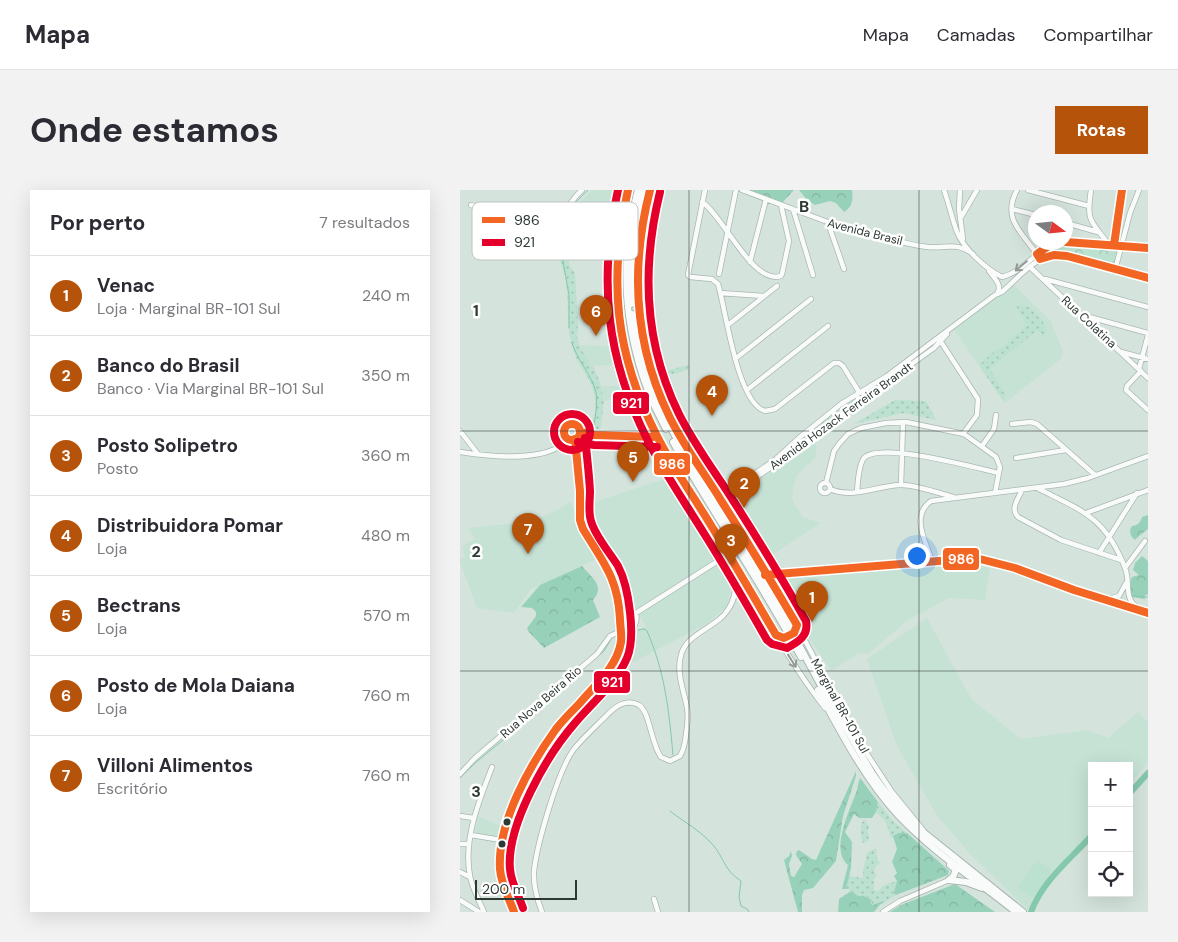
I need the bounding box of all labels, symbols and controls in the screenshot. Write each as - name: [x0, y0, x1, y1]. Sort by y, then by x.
- text: Mapa: [25, 19, 90, 50]
- text: Mapa: [863, 23, 909, 47]
- text: Camadas: [937, 23, 1015, 47]
- text: Compartilhar: [1043, 23, 1153, 47]
- button: Rotas: [1055, 106, 1148, 154]
- text: Onde estamos: [30, 107, 279, 153]
- text: B: [799, 196, 809, 217]
- legend: [472, 202, 638, 260]
- north arrow: [1028, 205, 1073, 250]
- text: Por perto: [50, 209, 145, 237]
- text: 986: [514, 211, 540, 229]
- text: 7 resultados: [319, 212, 410, 233]
- street label: Avenida Brasil: [826, 215, 904, 249]
- text: 921: [514, 233, 535, 251]
- one-way arrow: [1015, 261, 1028, 272]
- text: Venac: [97, 273, 155, 298]
- text: 1: [63, 285, 69, 306]
- text: 240 m: [362, 285, 410, 306]
- street label: Rua Colatina: [1058, 292, 1120, 352]
- pin: 6: [580, 295, 612, 336]
- text: Loja · Marginal BR-101 Sul: [97, 298, 280, 319]
- text: 1: [473, 300, 479, 321]
- text: Banco do Brasil: [97, 353, 239, 378]
- street label: Avenida Hozack Ferreira Brandt: [766, 358, 916, 473]
- text: 2: [61, 365, 71, 386]
- text: 350 m: [361, 365, 410, 386]
- pin: 4: [696, 375, 728, 416]
- text: Banco · Via Marginal BR-101 Sul: [97, 378, 324, 399]
- line badge: 921: [612, 391, 650, 415]
- text: 921: [620, 394, 642, 412]
- text: Posto Solipetro: [97, 433, 238, 458]
- pin: 5: [617, 441, 649, 482]
- text: 3: [61, 445, 71, 466]
- text: 360 m: [361, 445, 410, 466]
- line badge: 986: [653, 452, 691, 476]
- text: 986: [659, 455, 685, 473]
- text: Posto: [97, 458, 139, 479]
- pin: 2: [728, 467, 760, 508]
- text: Distribuidora Pomar: [97, 513, 283, 538]
- pin: 7: [512, 513, 544, 554]
- pin: 3: [715, 524, 747, 565]
- text: 4: [61, 525, 71, 546]
- text: 480 m: [361, 525, 410, 546]
- text: Loja: [97, 538, 127, 559]
- text: 2: [471, 541, 481, 562]
- your location: [904, 543, 930, 569]
- line badge: 986: [942, 547, 980, 571]
- text: 986: [948, 550, 974, 568]
- pin: 1: [796, 581, 828, 622]
- text: Bectrans: [97, 593, 181, 618]
- text: 5: [61, 605, 71, 626]
- text: 570 m: [363, 605, 410, 626]
- text: Loja: [97, 618, 127, 639]
- one-way arrow: [788, 654, 798, 668]
- street label: Marginal BR-101 Sul: [807, 656, 873, 756]
- street label: Rua Nova Beira Rio: [497, 662, 585, 742]
- line badge: 921: [593, 670, 631, 694]
- text: Posto de Mola Daiana: [97, 673, 295, 698]
- text: 921: [601, 673, 623, 691]
- text: 6: [61, 685, 71, 706]
- text: 760 m: [362, 685, 410, 706]
- text: Loja: [97, 698, 127, 719]
- text: Villoni Alimentos: [97, 753, 253, 778]
- map controls: [1088, 762, 1133, 897]
- button: +: [1088, 762, 1133, 807]
- text: 7: [62, 765, 70, 786]
- text: 760 m: [362, 765, 410, 786]
- text: Escritório: [97, 778, 168, 799]
- text: 3: [471, 781, 481, 802]
- button: −: [1088, 807, 1133, 852]
- unlabelled marker: [502, 817, 512, 827]
- unlabelled marker: [497, 839, 507, 849]
- button: locate: [1088, 852, 1133, 897]
- scale bar: [475, 877, 578, 900]
- text: 200 m: [482, 880, 525, 898]

